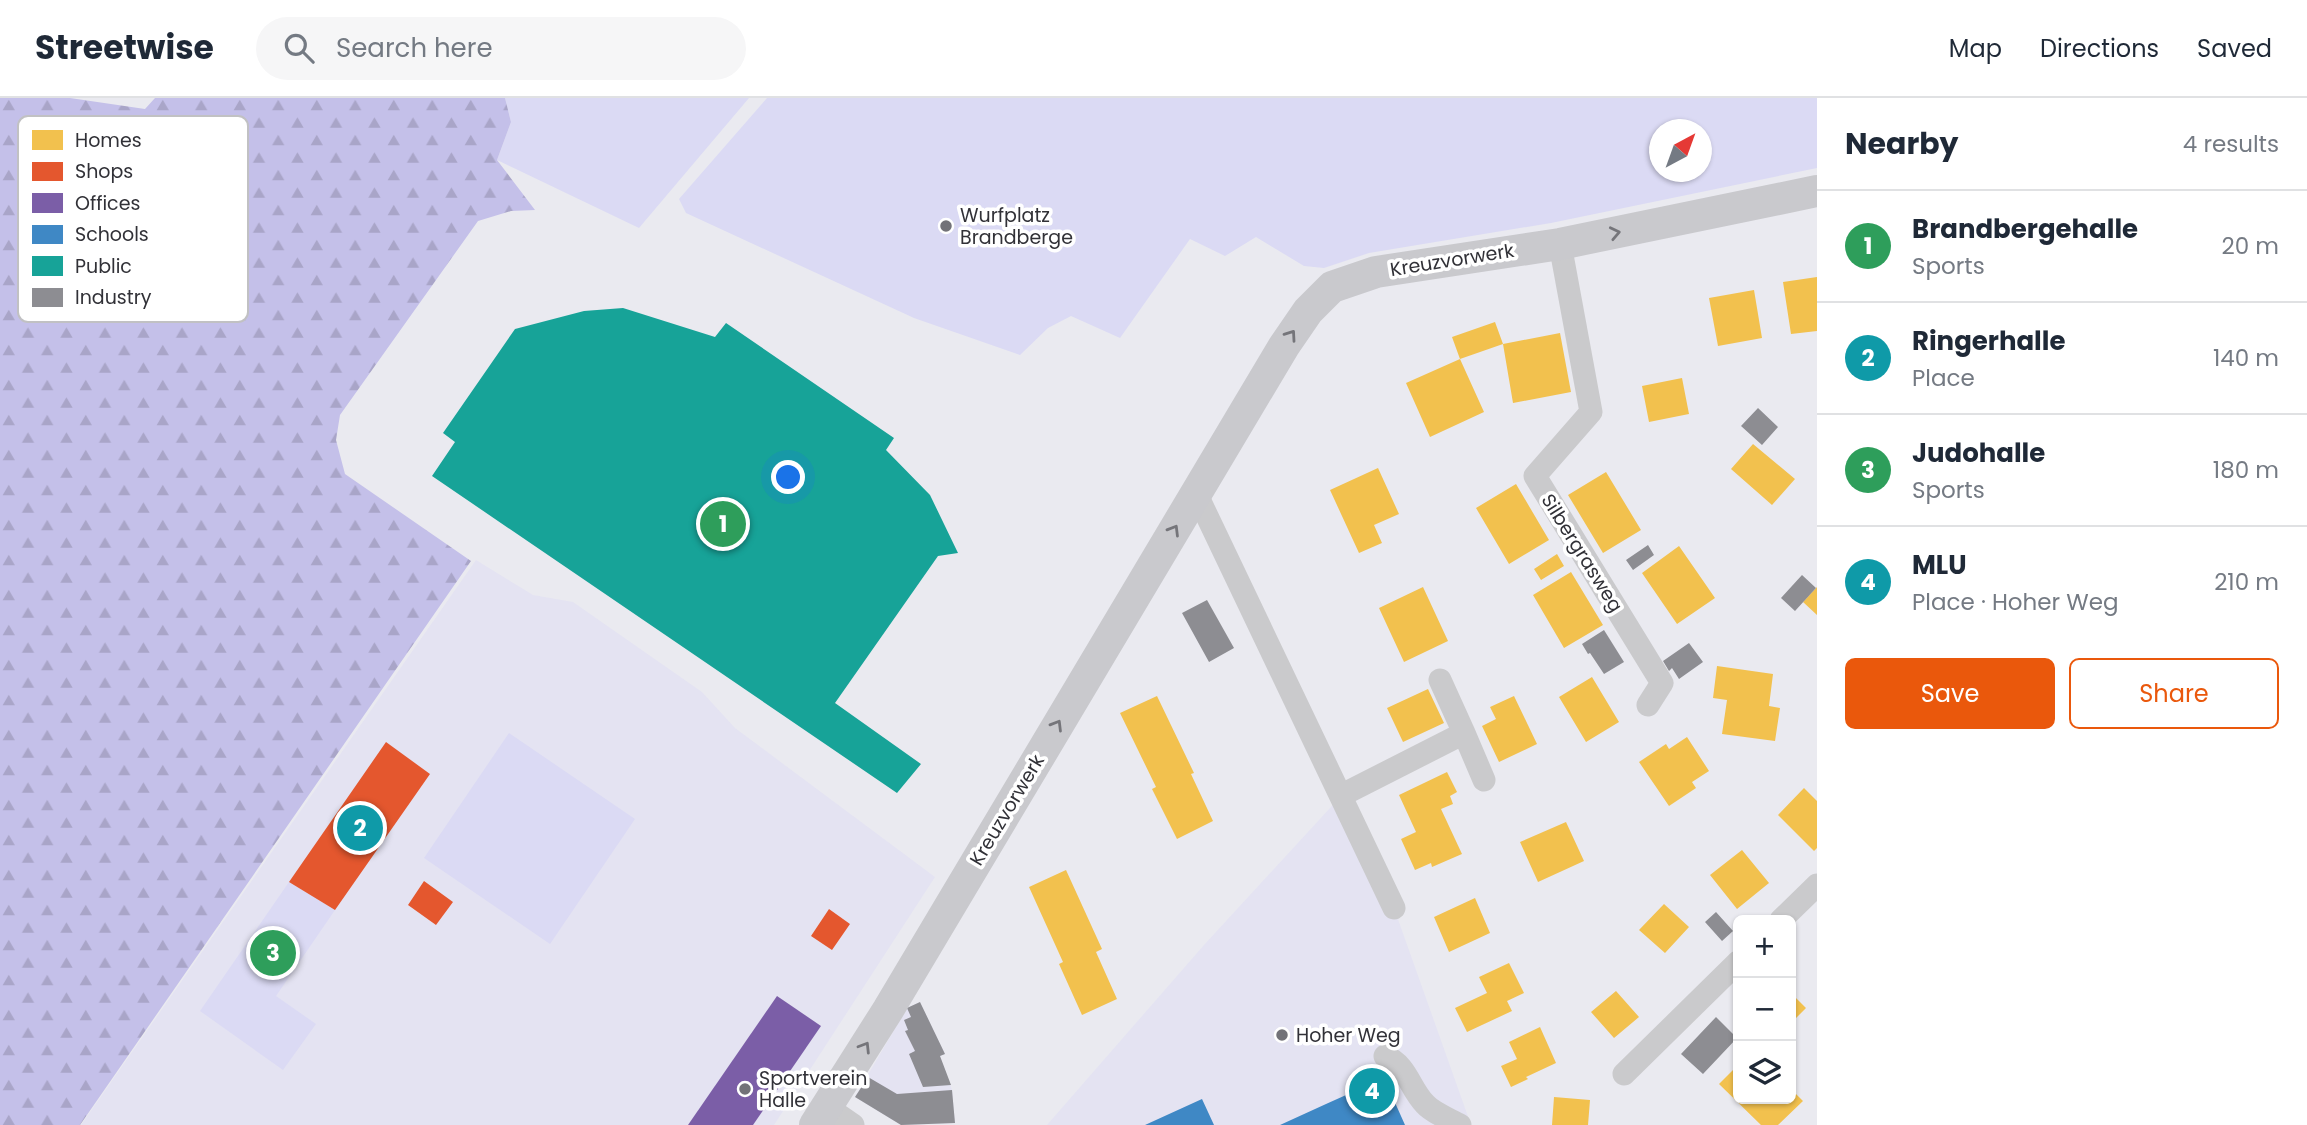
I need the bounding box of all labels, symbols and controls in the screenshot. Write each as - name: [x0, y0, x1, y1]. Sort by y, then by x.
- search box: [256, 17, 746, 80]
- text: Streetwise: [35, 24, 214, 71]
- icon: search: [280, 29, 318, 67]
- text: Search here: [336, 30, 493, 66]
- text: Map: [1949, 32, 2002, 65]
- text: Directions: [2040, 32, 2159, 65]
- text: Saved: [2197, 32, 2272, 65]
- legend: [18, 116, 248, 322]
- north arrow: [1649, 119, 1712, 182]
- text: Nearby: [1845, 122, 1959, 165]
- text: Homes: [75, 127, 142, 154]
- text: 4 results: [2183, 128, 2279, 160]
- text: Shops: [75, 158, 133, 185]
- text: Offices: [75, 190, 140, 217]
- place label: Wurfplatz Brandberge: [960, 202, 1073, 251]
- text: Brandbergehalle: [1912, 211, 2138, 247]
- marker: Wurfplatz Brandberge: [938, 218, 954, 234]
- text: Schools: [75, 221, 149, 248]
- one-way arrow: [1609, 226, 1621, 241]
- text: 1: [1864, 230, 1872, 262]
- text: 20 m: [2221, 230, 2279, 262]
- street label: Kreuzvorwerk: [1388, 237, 1516, 283]
- text: Sports: [1912, 250, 1985, 282]
- text: Public: [75, 253, 132, 280]
- text: Industry: [75, 284, 152, 311]
- text: Ringerhalle: [1912, 323, 2065, 359]
- one-way arrow: [1283, 330, 1295, 343]
- text: 2: [1861, 342, 1875, 374]
- text: 140 m: [2213, 342, 2279, 374]
- text: Place: [1912, 362, 1975, 394]
- text: Judohalle: [1912, 435, 2045, 471]
- text: 3: [1861, 454, 1875, 486]
- text: 180 m: [2213, 454, 2279, 486]
- your location: [771, 460, 805, 494]
- text: Sports: [1912, 474, 1985, 506]
- street label: Silbergrasweg: [1535, 489, 1629, 617]
- pin: 1: [700, 498, 746, 550]
- one-way arrow: [1165, 525, 1178, 538]
- text: MLU: [1912, 547, 1967, 583]
- text: 4: [1860, 566, 1876, 598]
- text: 210 m: [2214, 566, 2279, 598]
- text: Place · Hoher Weg: [1912, 586, 2119, 618]
- button: Save: [1845, 658, 2055, 729]
- button: Share: [2069, 658, 2279, 729]
- one-way arrow: [1049, 720, 1062, 733]
- street label: Kreuzvorwerk: [963, 749, 1051, 871]
- pin: 2: [337, 802, 383, 854]
- map controls: [1733, 915, 1796, 1104]
- button: +: [1733, 915, 1796, 978]
- pin: 3: [250, 927, 296, 979]
- button: −: [1733, 978, 1796, 1041]
- place label: Hoher Weg: [1296, 1022, 1401, 1049]
- marker: Hoher Weg: [1274, 1027, 1290, 1043]
- one-way arrow: [856, 1041, 869, 1054]
- button: layers: [1733, 1041, 1796, 1104]
- place label: Sportverein Halle: [759, 1065, 867, 1114]
- pin: 4: [1349, 1065, 1395, 1117]
- marker: Sportverein Halle: [737, 1081, 753, 1097]

